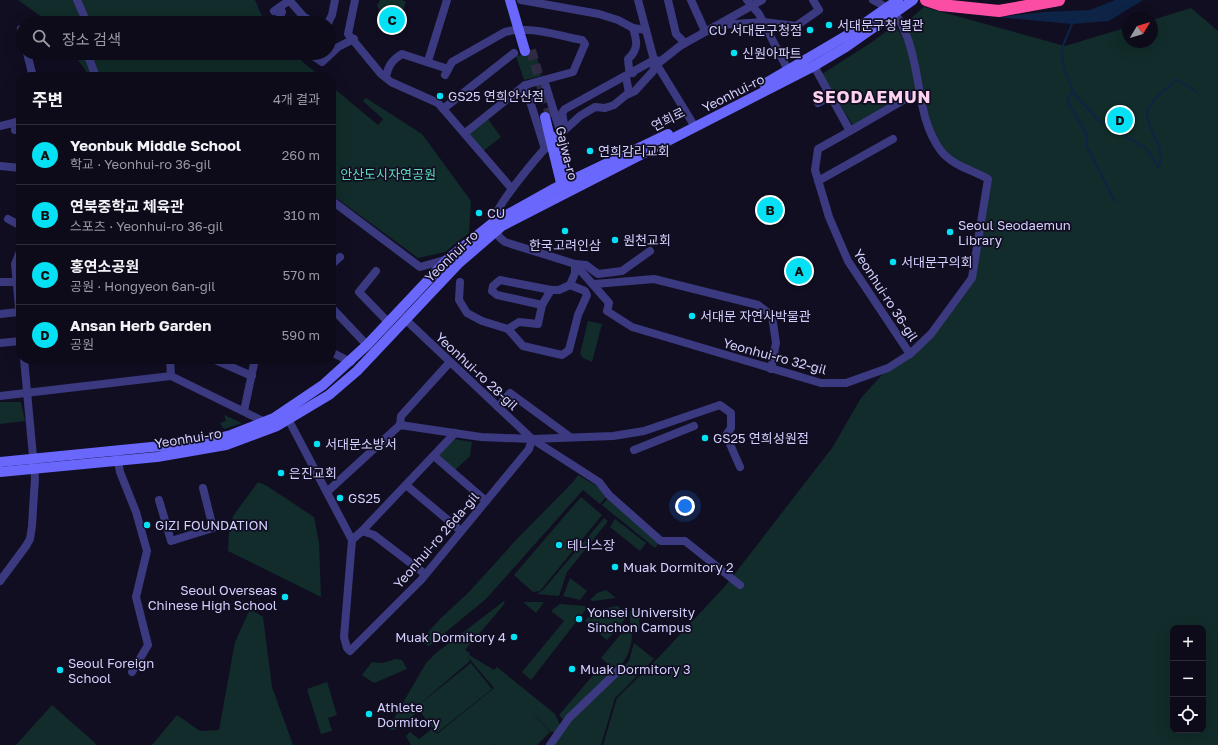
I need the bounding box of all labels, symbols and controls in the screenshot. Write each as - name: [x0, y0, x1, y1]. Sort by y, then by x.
- pin: C: [379, 5, 405, 35]
- north arrow: [1122, 12, 1158, 48]
- search box: [16, 16, 336, 60]
- place label: 서대문구청 별관: [837, 17, 924, 33]
- marker: 서대문구청 별관: [824, 20, 834, 30]
- place label: CU 서대문구청점: [709, 22, 802, 38]
- marker: CU 서대문구청점: [805, 25, 815, 35]
- icon: search: [30, 27, 52, 49]
- text: 장소 검색: [62, 30, 121, 48]
- place label: 신원아파트: [742, 45, 802, 61]
- marker: 신원아파트: [729, 48, 739, 58]
- street label: Yeonhui-ro: [699, 70, 767, 115]
- district label: SEODAEMUN: [813, 86, 931, 107]
- place label: GS25 연희안산점: [448, 88, 544, 104]
- text: 주변: [32, 89, 63, 110]
- text: 4개 결과: [273, 91, 320, 107]
- marker: GS25 연희안산점: [435, 91, 445, 101]
- street label: 연희로: [648, 104, 688, 134]
- pin: D: [1107, 105, 1133, 135]
- street label: Gajwa-ro: [553, 124, 581, 182]
- text: Yeonbuk Middle School: [70, 136, 241, 154]
- place label: 연희감리교회: [598, 143, 670, 159]
- marker: 연희감리교회: [585, 146, 595, 156]
- text: A: [40, 147, 50, 163]
- text: 260 m: [282, 147, 320, 163]
- text: 학교 · Yeonhui-ro 36-gil: [70, 156, 211, 172]
- park label: 안산도시자연공원: [340, 166, 436, 182]
- pin: B: [757, 195, 783, 225]
- text: 연북중학교 체육관: [70, 197, 184, 215]
- place label: CU: [487, 205, 505, 221]
- text: B: [40, 207, 50, 223]
- text: 310 m: [283, 207, 320, 223]
- marker: CU: [474, 208, 484, 218]
- place label: Seoul Seodaemun Library: [958, 217, 1071, 248]
- text: 스포츠 · Yeonhui-ro 36-gil: [70, 218, 223, 234]
- marker: 한국고려인삼: [560, 226, 570, 236]
- street label: Yeonhui-ro: [421, 227, 481, 285]
- marker: Seoul Seodaemun Library: [945, 227, 955, 237]
- place label: 원천교회: [623, 232, 671, 248]
- marker: 원천교회: [610, 235, 620, 245]
- place label: 한국고려인삼: [529, 237, 601, 253]
- street label: Yeonhui-ro 36-gil: [850, 246, 922, 344]
- place label: 서대문구의회: [901, 254, 973, 270]
- pin: A: [786, 256, 812, 286]
- text: 홍연소공원: [70, 257, 139, 275]
- marker: 서대문구의회: [888, 257, 898, 267]
- text: C: [40, 267, 50, 283]
- text: 570 m: [283, 267, 320, 283]
- text: 공원 · Hongyeon 6an-gil: [70, 278, 215, 294]
- place label: 서대문 자연사박물관: [700, 308, 811, 324]
- marker: 서대문 자연사박물관: [687, 311, 697, 321]
- text: Ansan Herb Garden: [70, 316, 211, 334]
- text: D: [40, 327, 50, 343]
- text: 590 m: [282, 327, 320, 343]
- street label: Yeonhui-ro 28-gil: [432, 329, 522, 413]
- street label: Yeonhui-ro 32-gil: [721, 334, 829, 378]
- text: 공원: [70, 336, 94, 352]
- street label: Yeonhui-ro: [153, 425, 223, 451]
- place label: GS25 연희성원점: [713, 430, 809, 446]
- marker: GS25 연희성원점: [700, 433, 710, 443]
- place label: 서대문소방서: [325, 436, 397, 452]
- marker: 서대문소방서: [312, 439, 322, 449]
- place label: 은진교회: [289, 465, 337, 481]
- marker: 은진교회: [276, 468, 286, 478]
- street label: Yeonhui-ro 26da-gil: [390, 489, 482, 591]
- place label: GS25: [348, 490, 381, 506]
- marker: GS25: [335, 493, 345, 503]
- your location: [675, 496, 695, 516]
- place label: GIZI FOUNDATION: [155, 517, 268, 533]
- marker: GIZI FOUNDATION: [142, 520, 152, 530]
- place label: 테니스장: [567, 537, 615, 553]
- marker: 테니스장: [554, 540, 564, 550]
- place label: Muak Dormitory 2: [623, 559, 733, 575]
- marker: Muak Dormitory 2: [610, 562, 620, 572]
- place label: Seoul Overseas Chinese High School: [148, 582, 277, 613]
- marker: Seoul Overseas Chinese High School: [280, 592, 290, 602]
- place label: Yonsei University Sinchon Campus: [587, 604, 696, 635]
- marker: Yonsei University Sinchon Campus: [574, 614, 584, 624]
- map controls: [1170, 625, 1206, 733]
- button: +: [1170, 625, 1206, 661]
- place label: Muak Dormitory 4: [395, 629, 506, 645]
- marker: Muak Dormitory 4: [509, 632, 519, 642]
- place label: Seoul Foreign School: [68, 655, 154, 686]
- place label: Muak Dormitory 3: [580, 661, 691, 677]
- button: −: [1170, 661, 1206, 697]
- marker: Muak Dormitory 3: [567, 664, 577, 674]
- marker: Seoul Foreign School: [55, 665, 65, 675]
- button: locate: [1170, 697, 1206, 733]
- place label: Athlete Dormitory: [377, 699, 440, 730]
- marker: Athlete Dormitory: [364, 709, 374, 719]

